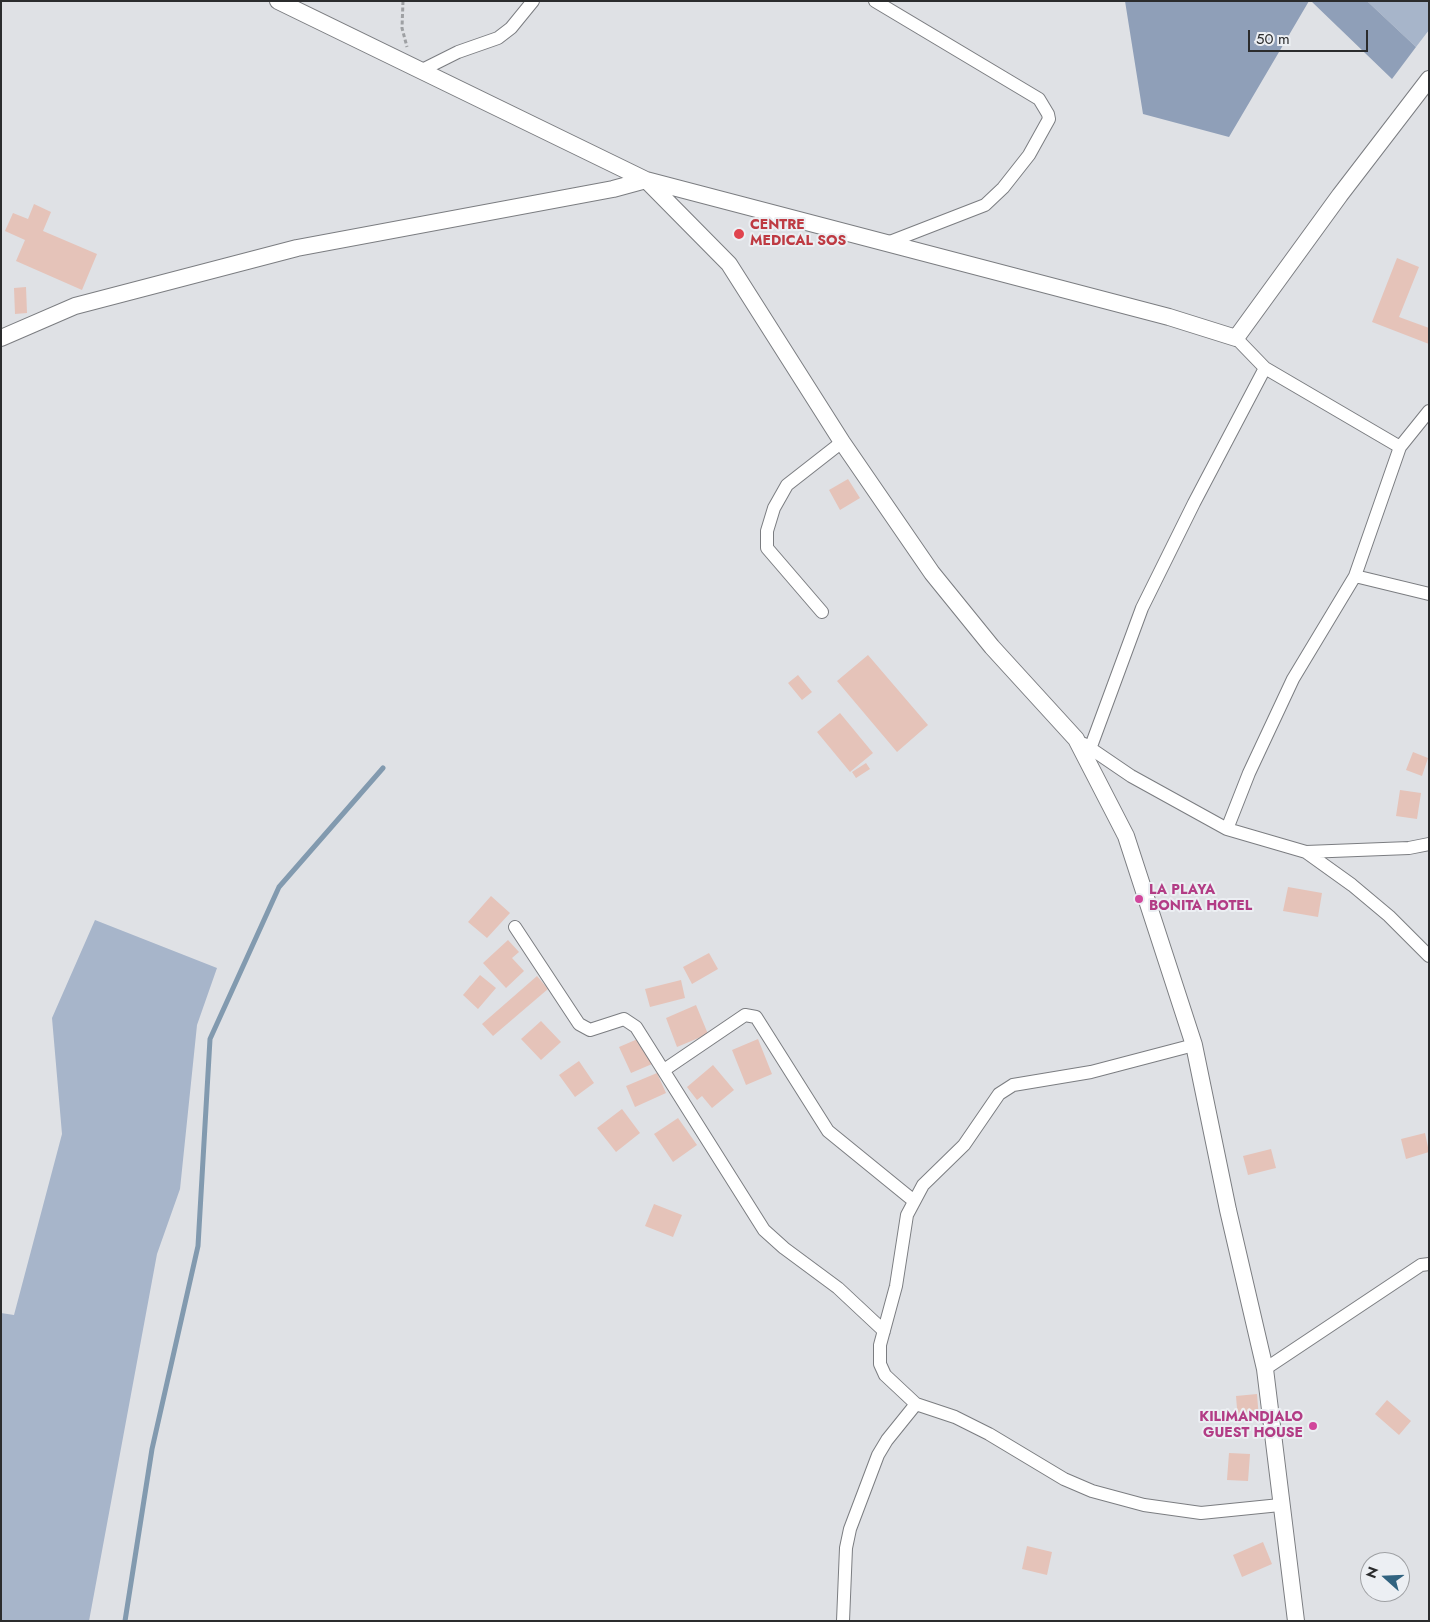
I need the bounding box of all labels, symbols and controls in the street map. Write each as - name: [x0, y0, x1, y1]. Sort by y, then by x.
- scale bar: [1250, 20, 1370, 52]
- text: 50 m: [1256, 28, 1290, 50]
- place label: CENTRE MEDICAL SOS: [750, 218, 846, 250]
- marker: CENTRE MEDICAL SOS: [732, 227, 746, 241]
- place label: LA PLAYA BONITA HOTEL: [1149, 883, 1252, 916]
- marker: LA PLAYA BONITA HOTEL: [1133, 893, 1145, 905]
- place label: KILIMANDJALO GUEST HOUSE: [1199, 1410, 1303, 1442]
- marker: KILIMANDJALO GUEST HOUSE: [1307, 1420, 1319, 1432]
- north arrow: [1360, 1552, 1410, 1602]
- text: N: [1361, 1564, 1383, 1581]

